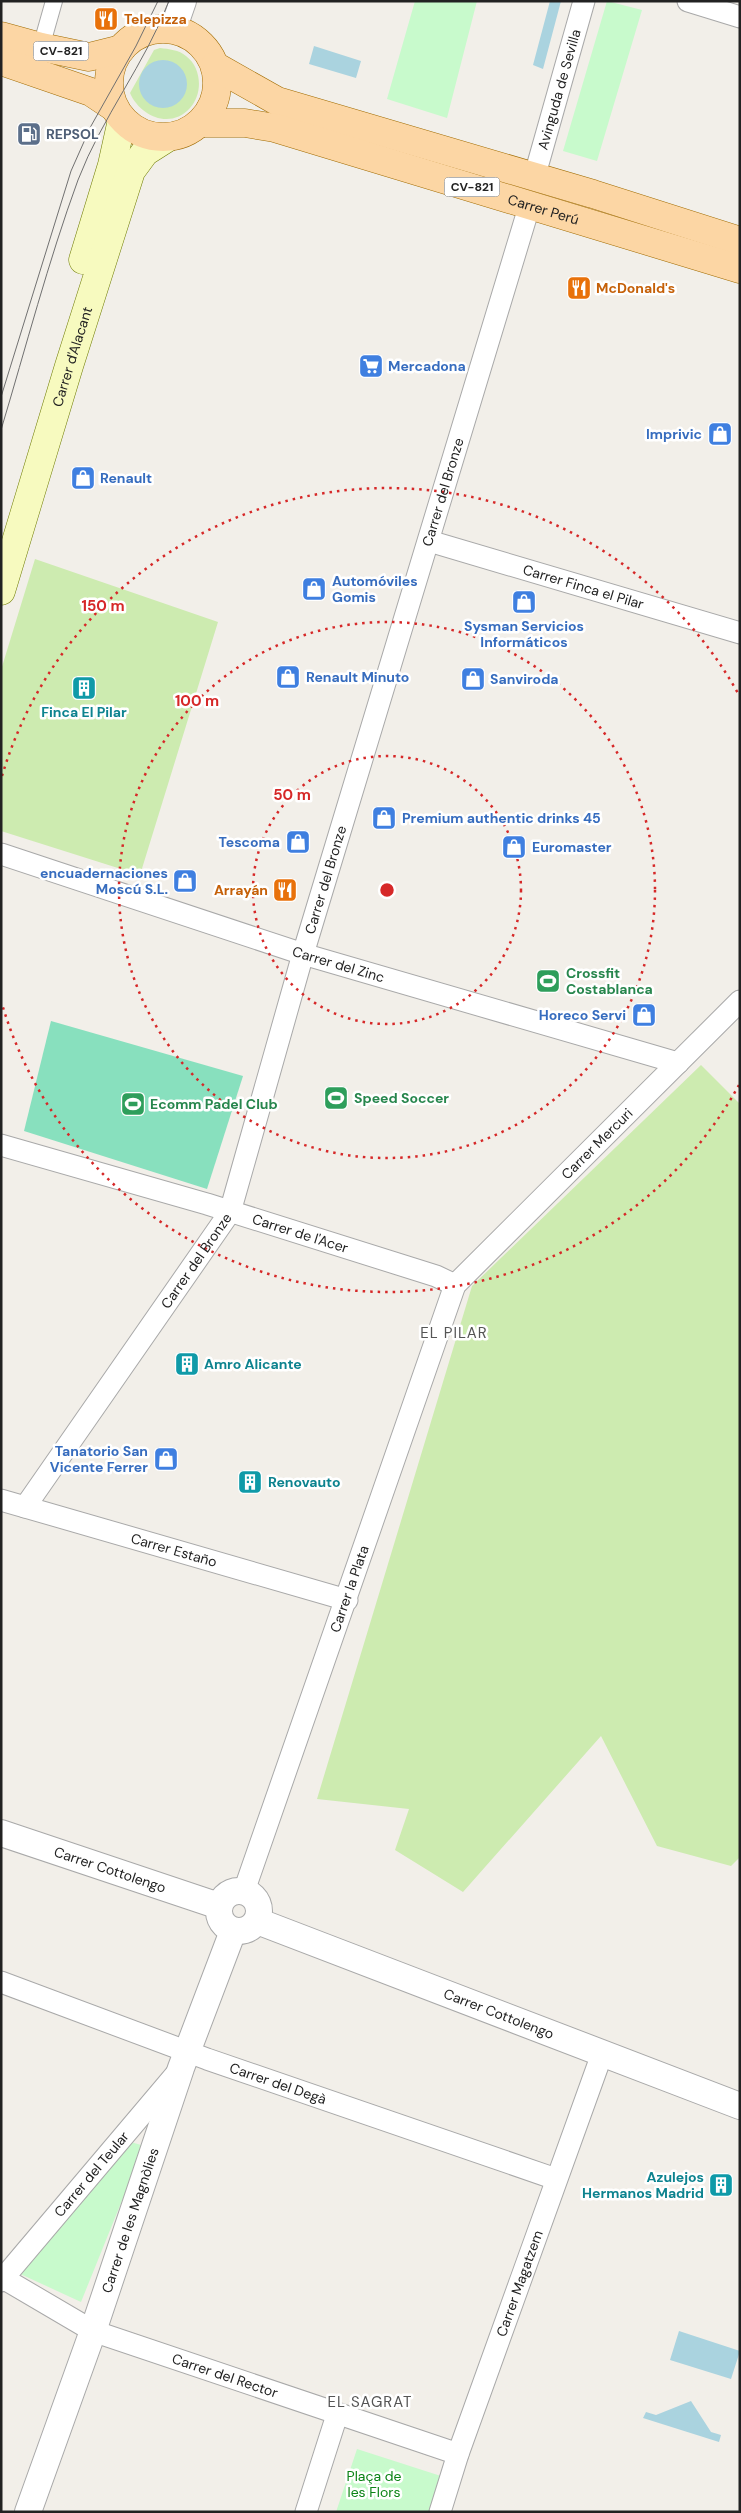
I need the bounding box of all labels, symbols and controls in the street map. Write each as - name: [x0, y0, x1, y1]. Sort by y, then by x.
- restaurant icon: Telepizza: [93, 6, 119, 32]
- place label: Telepizza: [124, 10, 187, 28]
- street label: Avinguda de Sevilla: [533, 27, 585, 152]
- road number: CV-821: [34, 41, 88, 60]
- fuel station icon: REPSOL: [16, 121, 42, 147]
- place label: REPSOL: [46, 125, 99, 143]
- road number: CV-821: [444, 178, 500, 196]
- street label: Carrer Perú: [506, 190, 581, 229]
- restaurant icon: McDonald's: [566, 275, 592, 301]
- place label: McDonald's: [596, 279, 675, 297]
- street label: Carrer d'Alacant: [48, 304, 96, 409]
- supermarket icon: Mercadona: [358, 353, 384, 379]
- place label: Mercadona: [388, 357, 466, 375]
- shop icon: Imprivic: [707, 421, 733, 447]
- place label: Imprivic: [646, 425, 702, 443]
- street label: Carrer del Bronze: [418, 436, 468, 548]
- shop icon: Renault: [70, 465, 96, 491]
- place label: Renault: [100, 469, 152, 487]
- street label: Carrer Finca el Pilar: [521, 560, 646, 613]
- place label: Automóviles Gomis: [332, 572, 418, 606]
- shop icon: Automóviles Gomis: [301, 576, 327, 602]
- shop icon: Sysman Servicios Informáticos: [511, 589, 537, 615]
- text: 150 m: [82, 596, 125, 616]
- place label: Sysman Servicios Informáticos: [464, 617, 584, 651]
- shop icon: Renault Minuto: [275, 664, 301, 690]
- shop icon: Sanviroda: [460, 666, 486, 692]
- place label: Renault Minuto: [306, 668, 409, 686]
- place label: Sanviroda: [490, 670, 559, 688]
- building icon: Finca El Pilar: [71, 675, 97, 701]
- text: 100 m: [175, 691, 219, 711]
- place label: Finca El Pilar: [41, 703, 127, 721]
- text: 50 m: [273, 785, 311, 805]
- shop icon: Premium authentic drinks 45: [371, 805, 397, 831]
- place label: Premium authentic drinks 45: [402, 809, 601, 827]
- street label: Carrer del Bronze: [301, 823, 350, 936]
- shop icon: Tescoma: [285, 829, 311, 855]
- place label: Tescoma: [219, 833, 280, 851]
- shop icon: Euromaster: [501, 834, 527, 860]
- place label: Euromaster: [532, 838, 612, 856]
- place label: encuadernaciones Moscú S.L.: [40, 864, 168, 898]
- shop icon: encuadernaciones Moscú S.L.: [172, 868, 198, 894]
- restaurant icon: Arrayán: [272, 877, 298, 903]
- place label: Arrayán: [214, 881, 268, 899]
- centre of rings: [378, 881, 396, 899]
- street label: Carrer del Zinc: [290, 942, 387, 986]
- place label: Crossfit Costablanca: [566, 964, 653, 998]
- sports icon: Crossfit Costablanca: [535, 968, 561, 994]
- shop icon: Horeco Servi: [631, 1002, 657, 1028]
- place label: Horeco Servi: [539, 1006, 626, 1024]
- sports icon: Speed Soccer: [323, 1085, 349, 1111]
- place label: Speed Soccer: [354, 1089, 449, 1107]
- sports icon: Ecomm Padel Club: [120, 1091, 146, 1117]
- place label: Ecomm Padel Club: [150, 1095, 278, 1113]
- street label: Carrer Mercuri: [557, 1104, 637, 1183]
- street label: Carrer del Bronze: [157, 1209, 236, 1312]
- street label: Carrer de l'Acer: [250, 1210, 350, 1257]
- district label: EL PILAR: [420, 1323, 488, 1343]
- building icon: Amro Alicante: [174, 1351, 200, 1377]
- place label: Amro Alicante: [204, 1355, 302, 1373]
- place label: Tanatorio San Vicente Ferrer: [50, 1442, 148, 1476]
- shop icon: Tanatorio San Vicente Ferrer: [153, 1446, 179, 1472]
- building icon: Renovauto: [237, 1469, 263, 1495]
- place label: Renovauto: [268, 1473, 340, 1491]
- street label: Carrer Estaño: [129, 1529, 219, 1571]
- street label: Carrer la Plata: [326, 1543, 373, 1635]
- street label: Carrer Cottolengo: [52, 1842, 168, 1897]
- street label: Carrer Cottolengo: [441, 1984, 557, 2043]
- street label: Carrer del Degà: [227, 2058, 329, 2108]
- street label: Carrer del Teular: [50, 2128, 133, 2221]
- street label: Carrer de les Magnòlies: [97, 2145, 163, 2295]
- place label: Azulejos Hermanos Madrid: [582, 2168, 704, 2202]
- building icon: Azulejos Hermanos Madrid: [708, 2172, 734, 2198]
- street label: Carrer Magatzem: [492, 2228, 547, 2339]
- street label: Carrer del Rector: [170, 2349, 280, 2402]
- district label: EL SAGRAT: [328, 2392, 412, 2412]
- park label: Plaça de les Flors: [347, 2467, 402, 2501]

